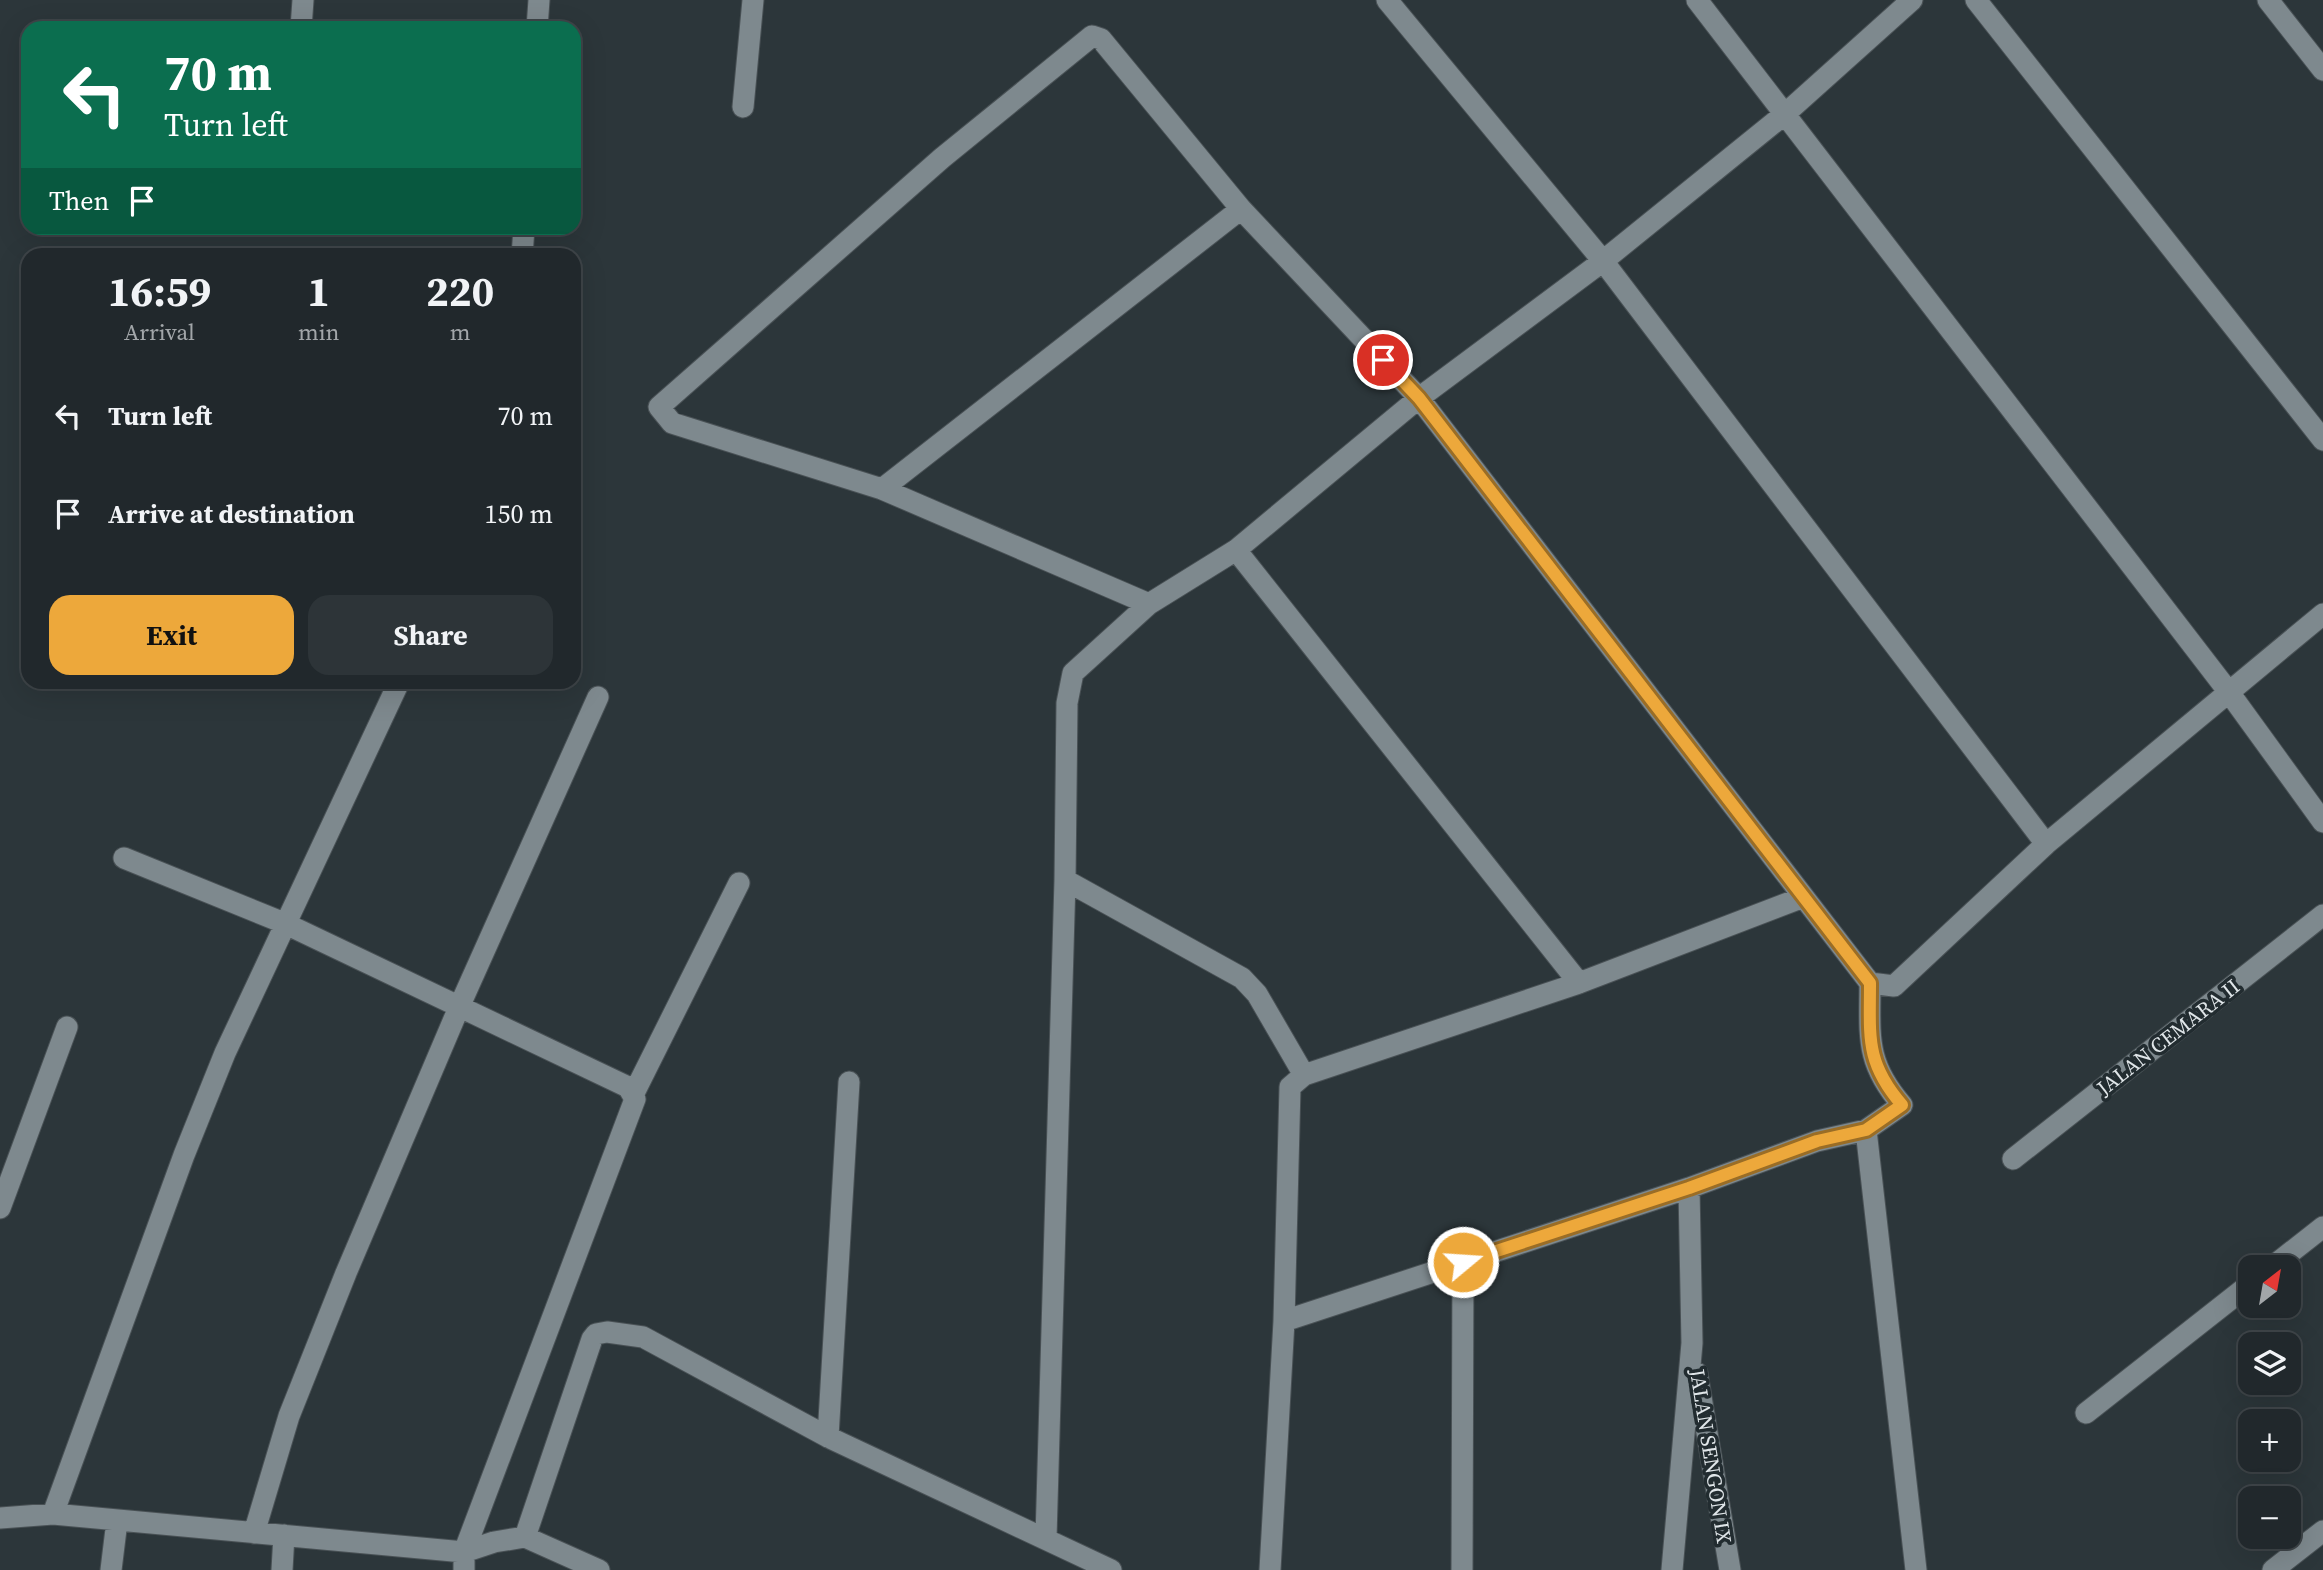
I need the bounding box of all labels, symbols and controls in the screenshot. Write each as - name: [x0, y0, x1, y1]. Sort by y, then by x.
- text: 70 m: [164, 39, 272, 106]
- icon: left: [49, 49, 140, 140]
- text: Turn left: [164, 103, 288, 147]
- icon: arrive: [123, 182, 161, 220]
- text: Then: [49, 183, 109, 219]
- text: 16:59: [108, 262, 211, 320]
- text: 1: [307, 262, 330, 320]
- text: 220: [426, 262, 494, 320]
- text: Arrival: [124, 316, 195, 348]
- text: min: [298, 316, 339, 348]
- text: m: [450, 316, 471, 348]
- pin: [1353, 330, 1413, 390]
- icon: arrive: [1364, 341, 1402, 379]
- icon: left: [49, 397, 87, 435]
- text: Turn left: [108, 398, 212, 434]
- text: 70 m: [498, 398, 553, 434]
- icon: arrive: [49, 495, 87, 533]
- text: Arrive at destination: [108, 496, 355, 532]
- text: 150 m: [485, 496, 553, 532]
- button: Exit: [49, 595, 294, 675]
- button: Share: [308, 595, 553, 675]
- street label: JALAN CEMARA II: [2090, 972, 2246, 1103]
- position arrow: [1426, 1225, 1500, 1299]
- north arrow: [2238, 1255, 2301, 1318]
- map controls: [2238, 1255, 2301, 1549]
- button: layers: [2238, 1332, 2301, 1395]
- street label: JALAN SENGON IX: [1683, 1366, 1739, 1546]
- button: +: [2238, 1409, 2301, 1472]
- button: −: [2238, 1486, 2301, 1549]

